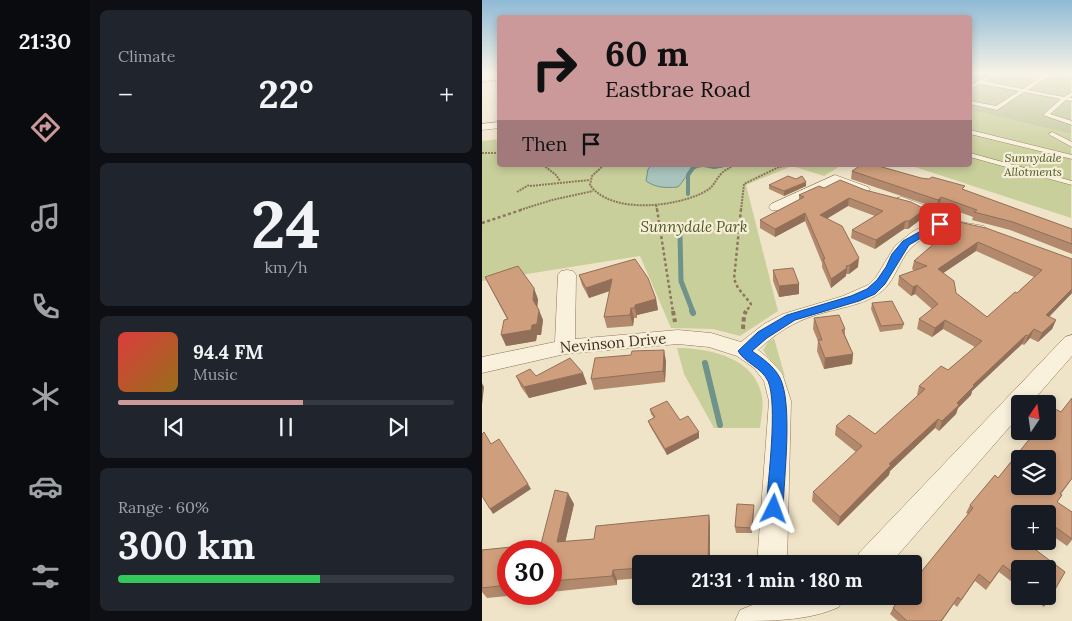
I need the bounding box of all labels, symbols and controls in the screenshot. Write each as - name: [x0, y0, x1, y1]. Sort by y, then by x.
- text: 21:30: [19, 27, 71, 55]
- text: 60 m: [605, 31, 689, 76]
- icon: right: [522, 35, 587, 100]
- text: Climate: [118, 46, 175, 66]
- text: 22°: [258, 70, 314, 118]
- text: Eastbrae Road: [605, 75, 751, 103]
- text: −: [118, 77, 133, 113]
- text: +: [439, 77, 454, 113]
- icon: directions: [28, 110, 63, 145]
- icon: arrive: [577, 130, 605, 158]
- text: Then: [522, 132, 567, 156]
- park label: Sunnydale Allotments: [1003, 150, 1062, 179]
- text: 24: [251, 183, 321, 266]
- icon: music: [28, 200, 63, 235]
- pin: [919, 203, 961, 245]
- icon: arrive: [926, 210, 954, 238]
- park label: Sunnydale Park: [641, 217, 748, 236]
- text: km/h: [264, 257, 308, 277]
- icon: phone: [28, 289, 63, 324]
- street label: Nevinson Drive: [559, 328, 667, 357]
- text: 94.4 FM: [193, 340, 263, 364]
- text: Music: [193, 364, 238, 384]
- icon: climate: [28, 379, 63, 414]
- north arrow: [1011, 395, 1056, 440]
- map controls: [1011, 395, 1056, 605]
- icon: previous: [160, 413, 188, 441]
- icon: pause: [272, 413, 300, 441]
- icon: next: [384, 413, 412, 441]
- button: layers: [1011, 450, 1056, 495]
- icon: car: [28, 469, 63, 504]
- position arrow: [747, 482, 799, 534]
- text: Range · 60%: [118, 497, 209, 517]
- button: +: [1011, 505, 1056, 550]
- text: 300 km: [118, 521, 255, 569]
- speed limit sign: 30: [497, 540, 562, 605]
- icon: filters: [28, 559, 63, 594]
- button: −: [1011, 560, 1056, 605]
- text: 21:31 · 1 min · 180 m: [691, 568, 863, 592]

